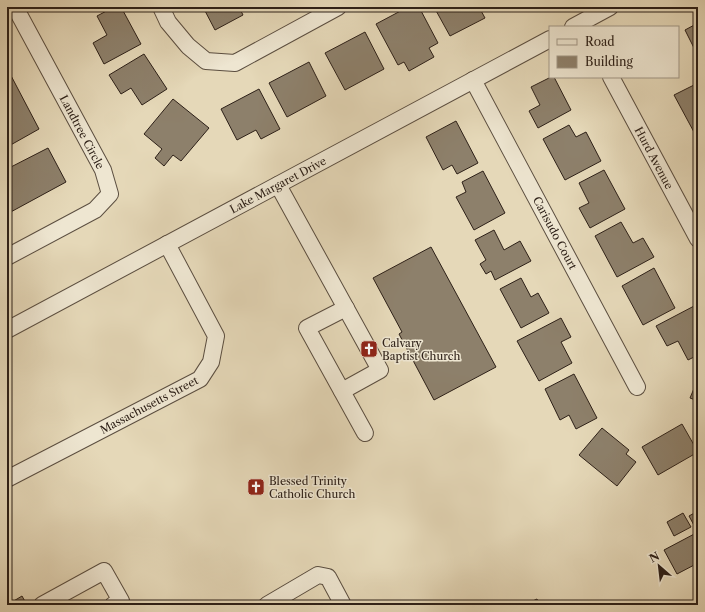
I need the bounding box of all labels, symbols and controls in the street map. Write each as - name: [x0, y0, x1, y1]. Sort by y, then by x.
- legend: [549, 26, 679, 78]
- text: Road: [585, 34, 615, 49]
- text: Building: [585, 54, 633, 69]
- street label: Landtree Circle: [57, 93, 107, 171]
- street label: Hurd Avenue: [632, 124, 676, 192]
- street label: Lake Margaret Drive: [227, 154, 329, 216]
- street label: Carisudo Court: [530, 194, 580, 272]
- place label: Calvary Baptist Church: [382, 336, 460, 363]
- church icon: Calvary Baptist Church: [359, 339, 379, 359]
- street label: Massachusetts Street: [97, 373, 201, 437]
- place label: Blessed Trinity Catholic Church: [269, 474, 356, 501]
- church icon: Blessed Trinity Catholic Church: [246, 477, 266, 497]
- north arrow: [639, 546, 679, 586]
- text: N: [647, 549, 662, 566]

